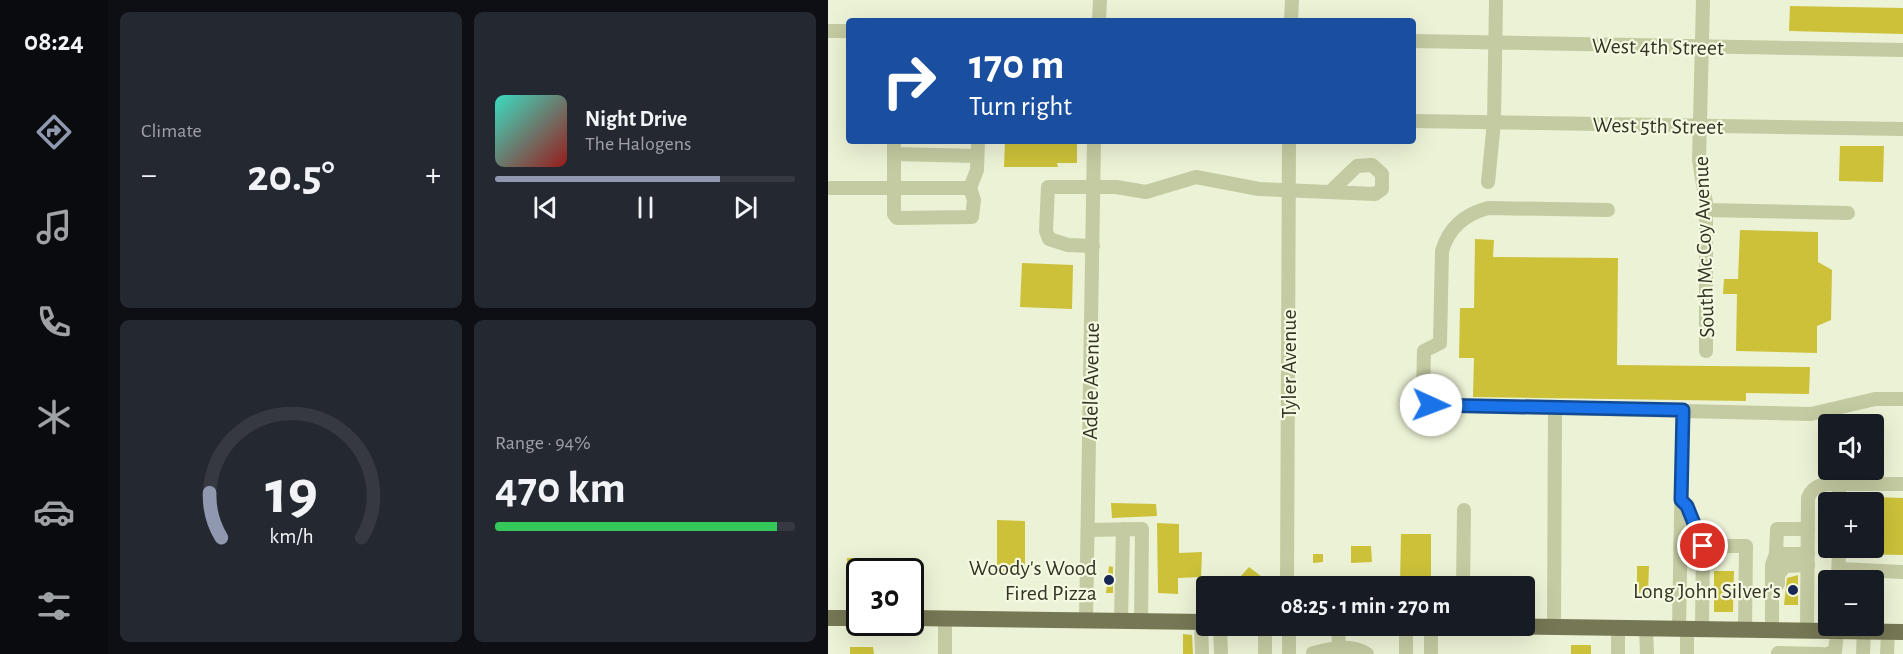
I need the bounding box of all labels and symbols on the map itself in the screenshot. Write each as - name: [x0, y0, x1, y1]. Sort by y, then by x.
- street label: West 4th Street: [1592, 35, 1724, 59]
- street label: West 5th Street: [1592, 114, 1724, 138]
- street label: South Mc Coy Avenue: [1690, 156, 1718, 338]
- street label: Tyler Avenue: [1278, 309, 1300, 419]
- street label: Adele Avenue: [1079, 322, 1103, 440]
- position arrow: [1399, 373, 1463, 437]
- pin: [1677, 520, 1728, 571]
- place label: Woody's Wood Fired Pizza: [969, 557, 1097, 604]
- speed limit sign: 30: [846, 558, 924, 636]
- marker: Woody's Wood Fired Pizza: [1102, 573, 1116, 587]
- place label: Long John Silver's: [1633, 580, 1781, 602]
- marker: Long John Silver's: [1786, 583, 1800, 597]

